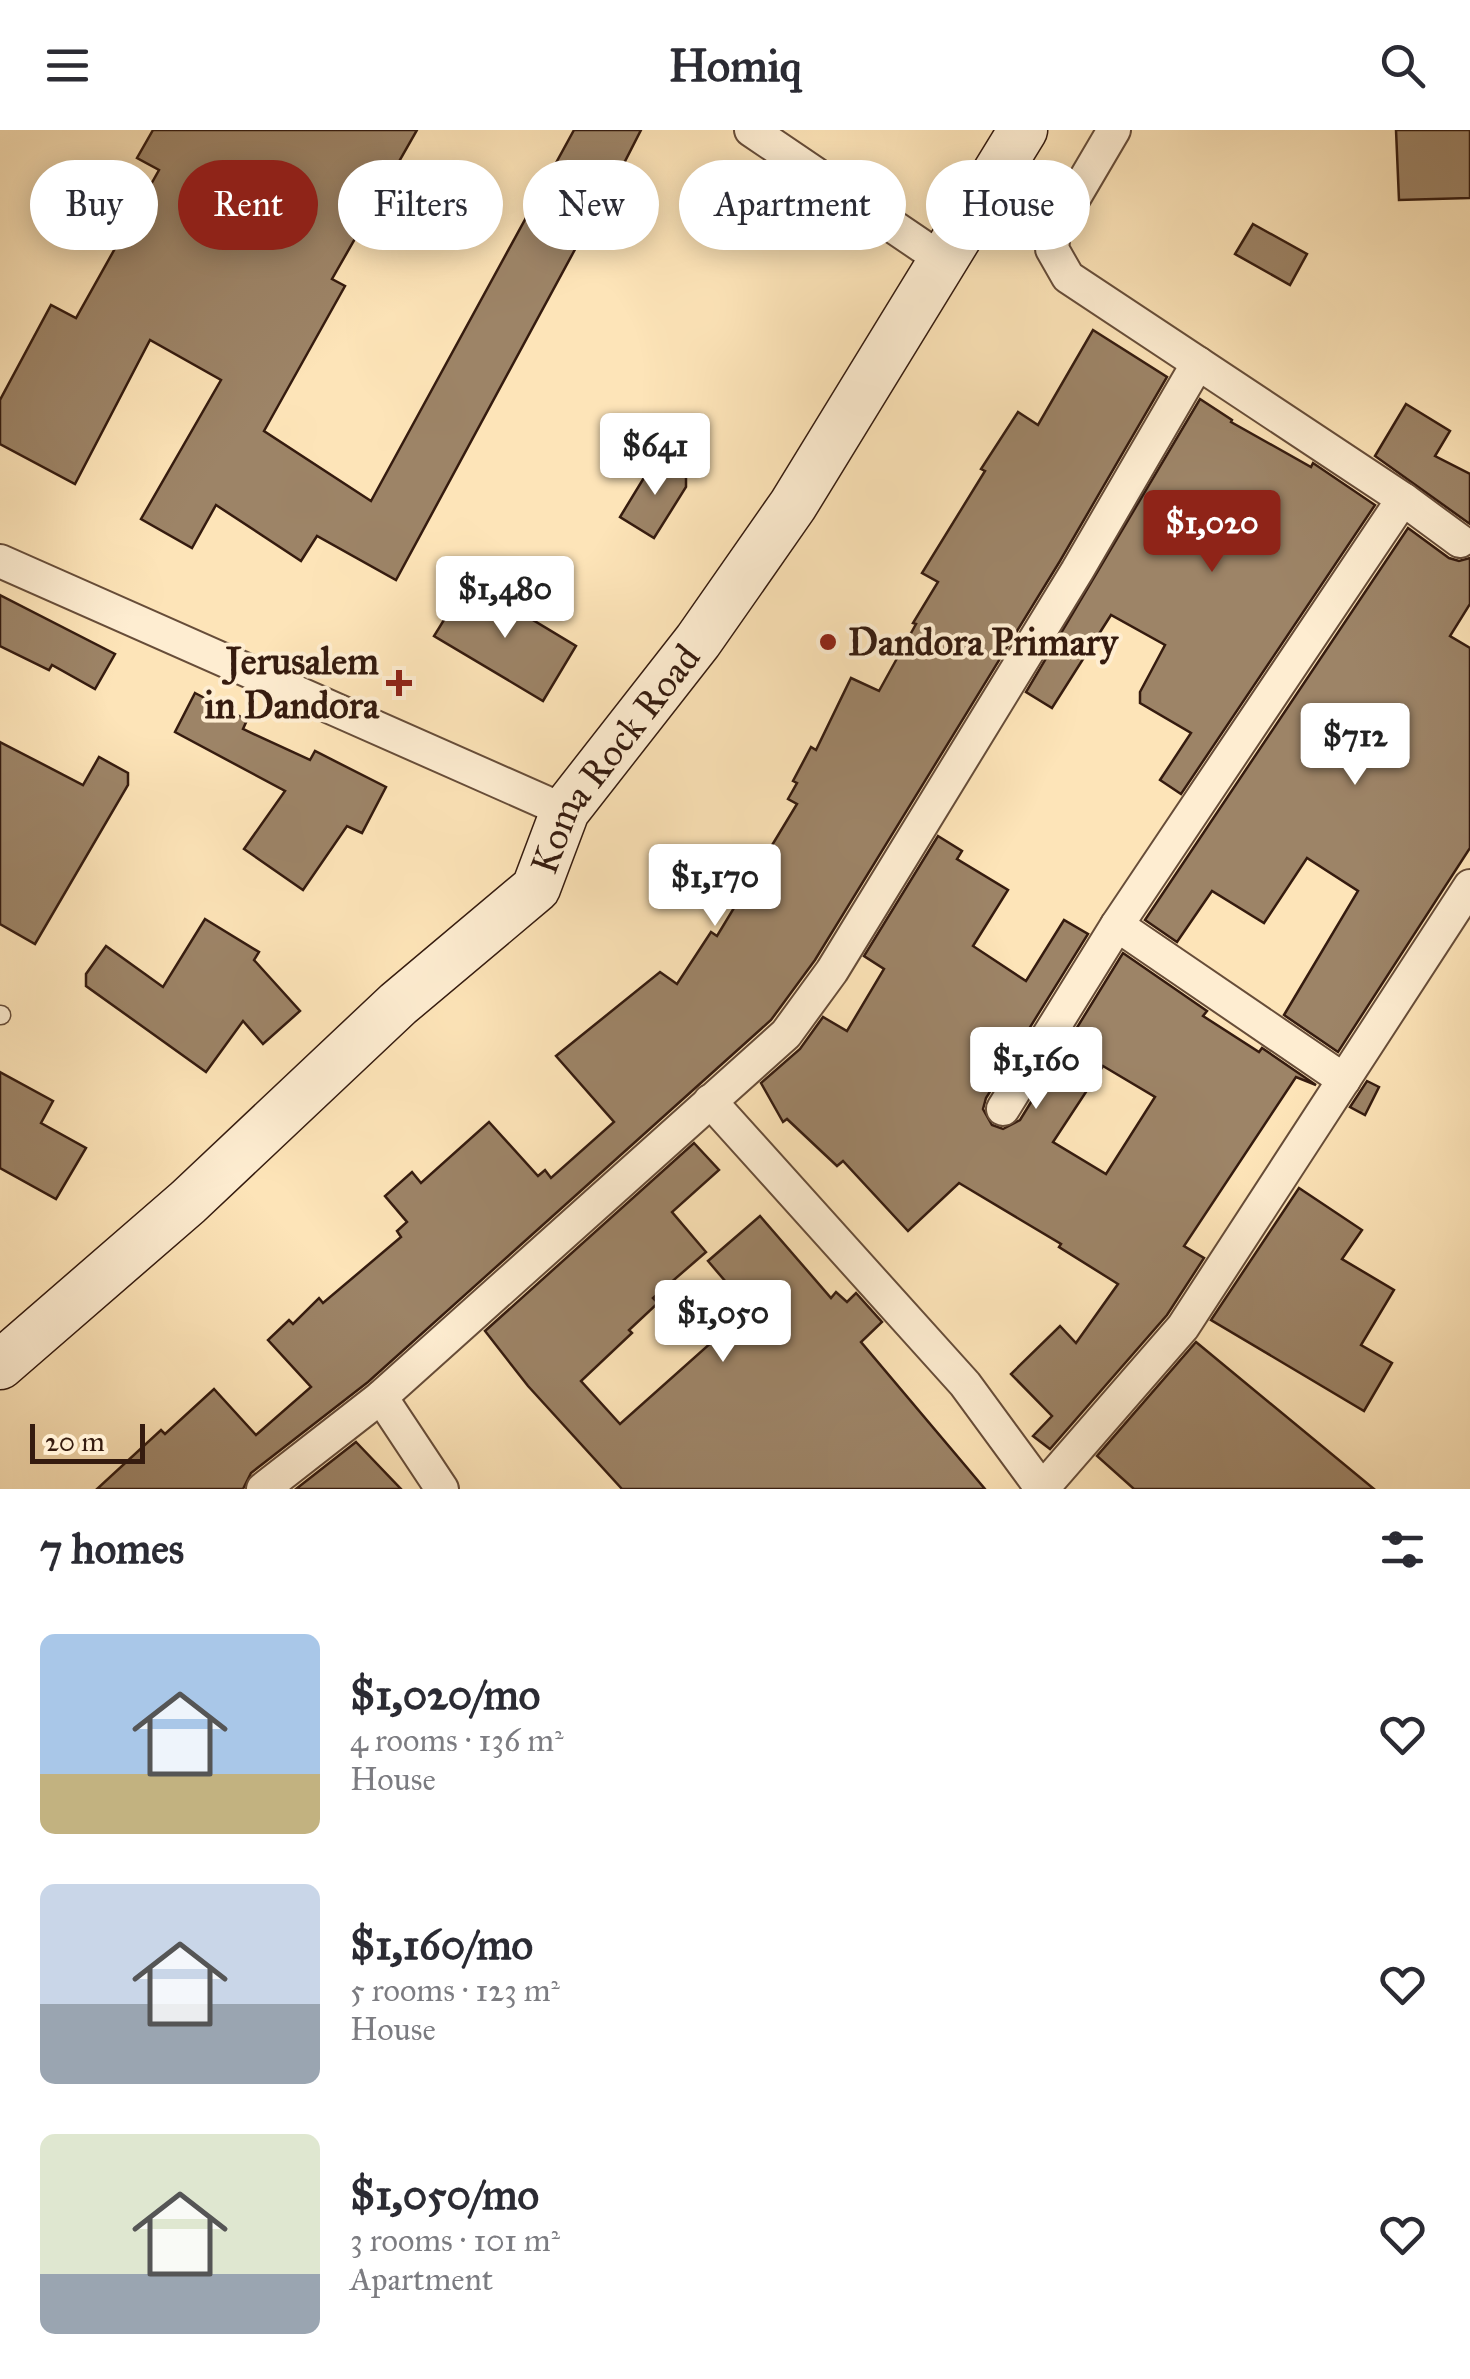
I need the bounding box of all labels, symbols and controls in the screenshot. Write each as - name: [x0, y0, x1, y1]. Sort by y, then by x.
- icon: menu: [40, 38, 95, 93]
- text: Homiq: [669, 38, 801, 93]
- icon: search: [1375, 38, 1430, 93]
- chip: Buy: [30, 160, 158, 250]
- chip: Rent: [178, 160, 318, 250]
- chip: Filters: [338, 160, 503, 250]
- chip: New: [523, 160, 659, 250]
- chip: Apartment: [679, 160, 906, 250]
- chip: House: [926, 160, 1090, 250]
- pin: $641: [596, 413, 714, 498]
- text: $641: [622, 426, 688, 465]
- pin: $1,020: [1131, 490, 1293, 575]
- text: $1,020: [1165, 503, 1259, 542]
- pin: $1,480: [424, 556, 586, 641]
- text: $1,480: [458, 569, 552, 608]
- place label: Dandora Primary: [848, 619, 1119, 665]
- marker: Dandora Primary: [817, 631, 839, 653]
- street label: Koma Rock Road: [520, 635, 710, 880]
- place label: Jerusalem in Dandora: [205, 638, 380, 728]
- marker: Jerusalem in Dandora: [388, 672, 410, 694]
- pin: $712: [1296, 703, 1414, 788]
- text: $712: [1323, 716, 1387, 755]
- pin: $1,170: [634, 844, 796, 929]
- text: $1,170: [671, 857, 759, 896]
- pin: $1,160: [955, 1027, 1117, 1112]
- text: $1,160: [992, 1040, 1080, 1079]
- pin: $1,050: [642, 1280, 804, 1365]
- text: $1,050: [677, 1293, 769, 1332]
- scale bar: [30, 1419, 145, 1464]
- text: 20 m: [45, 1424, 105, 1459]
- icon: filters: [1375, 1522, 1430, 1577]
- text: 7 homes: [40, 1523, 184, 1575]
- text: $1,020/mo: [350, 1669, 540, 1721]
- icon: home: [120, 1674, 240, 1794]
- icon: heart: [1375, 1707, 1430, 1762]
- text: 4 rooms · 136 m²: [350, 1721, 563, 1760]
- text: House: [350, 1760, 436, 1799]
- text: $1,160/mo: [350, 1919, 533, 1971]
- icon: home: [120, 1924, 240, 2044]
- icon: heart: [1375, 1957, 1430, 2012]
- text: 5 rooms · 123 m²: [350, 1971, 560, 2010]
- text: House: [350, 2010, 436, 2049]
- text: $1,050/mo: [350, 2169, 539, 2221]
- icon: home: [120, 2174, 240, 2294]
- icon: heart: [1375, 2207, 1430, 2262]
- text: 3 rooms · 101 m²: [350, 2221, 560, 2260]
- text: Apartment: [350, 2260, 493, 2299]

